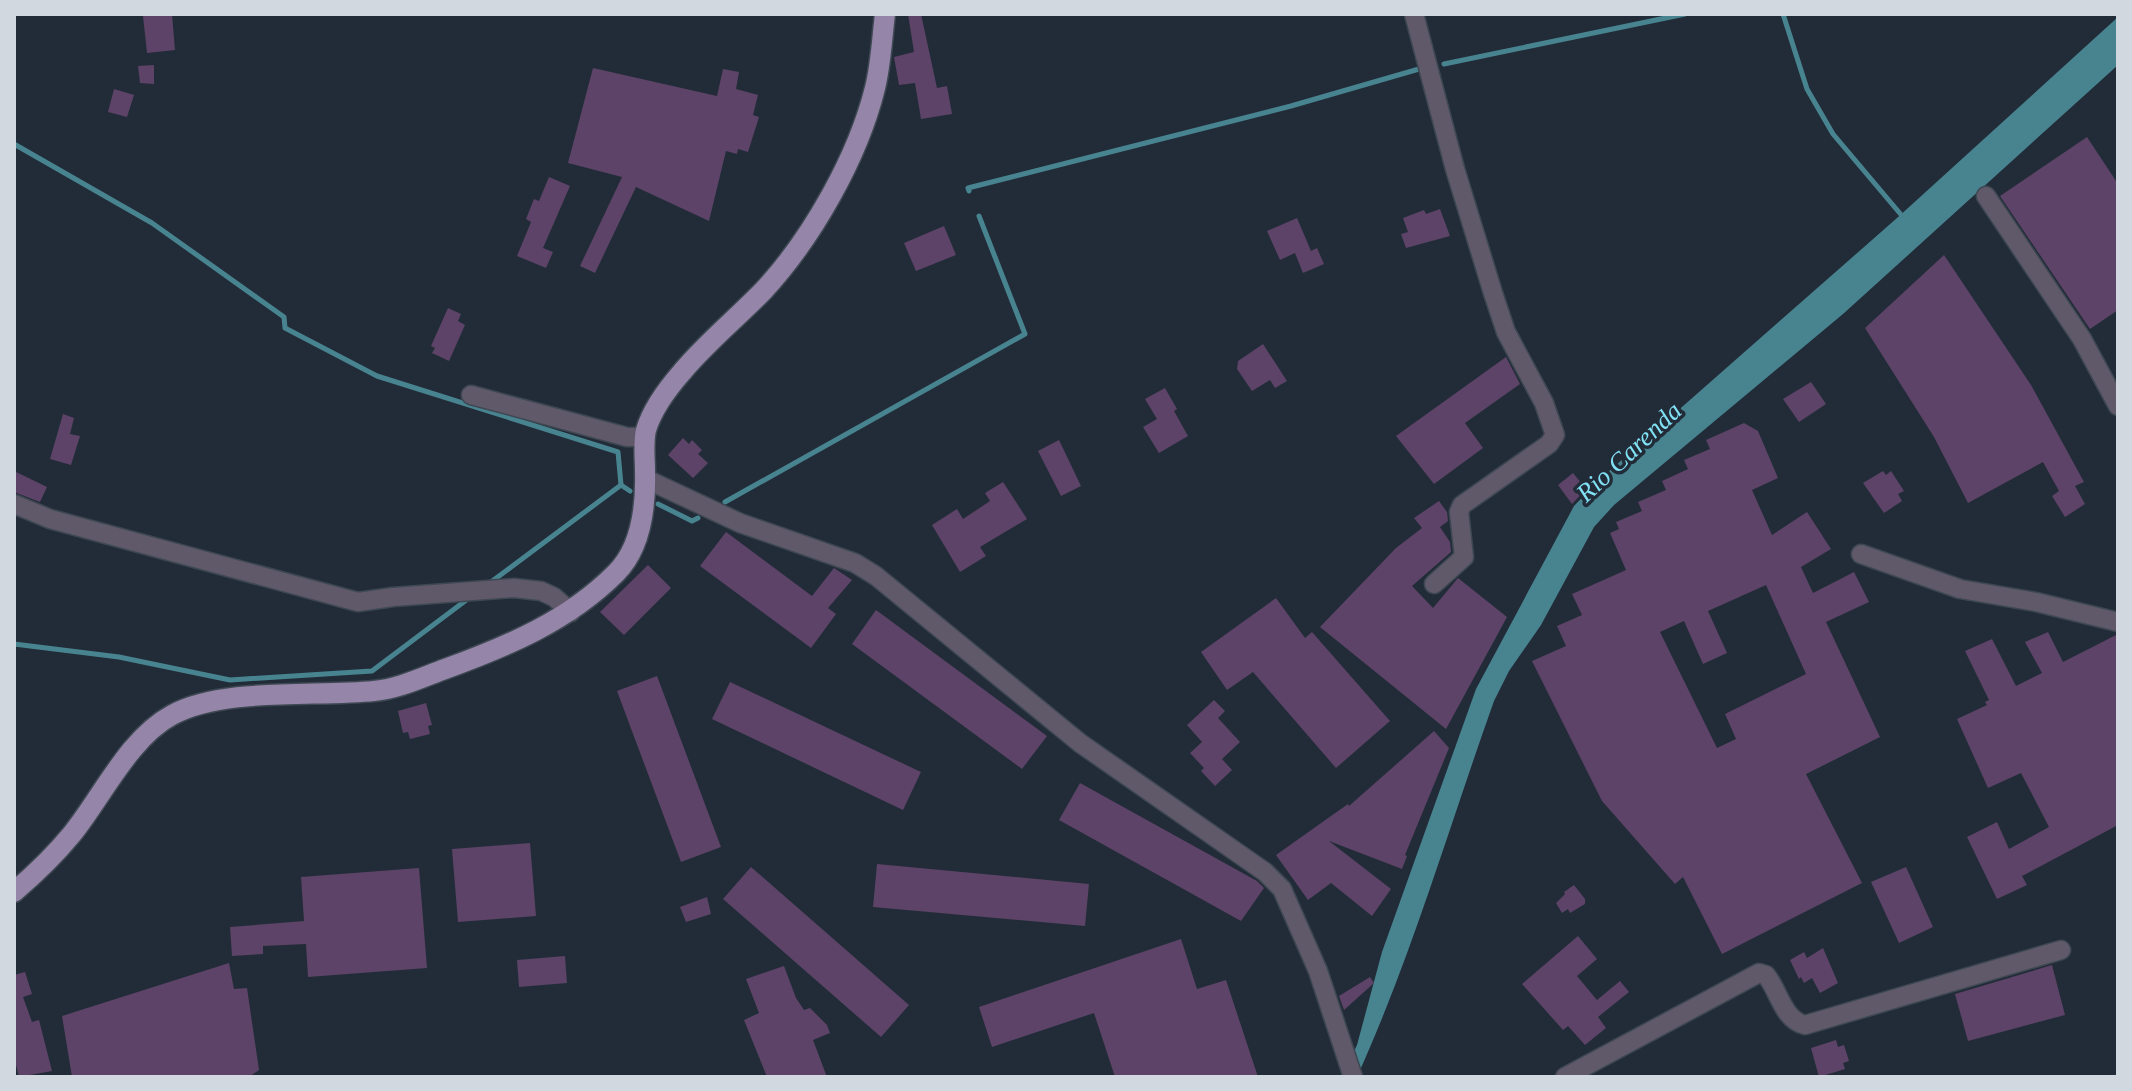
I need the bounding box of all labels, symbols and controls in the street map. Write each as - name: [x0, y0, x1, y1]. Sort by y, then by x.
- water label: Rio Carenda: [1570, 396, 1687, 509]

